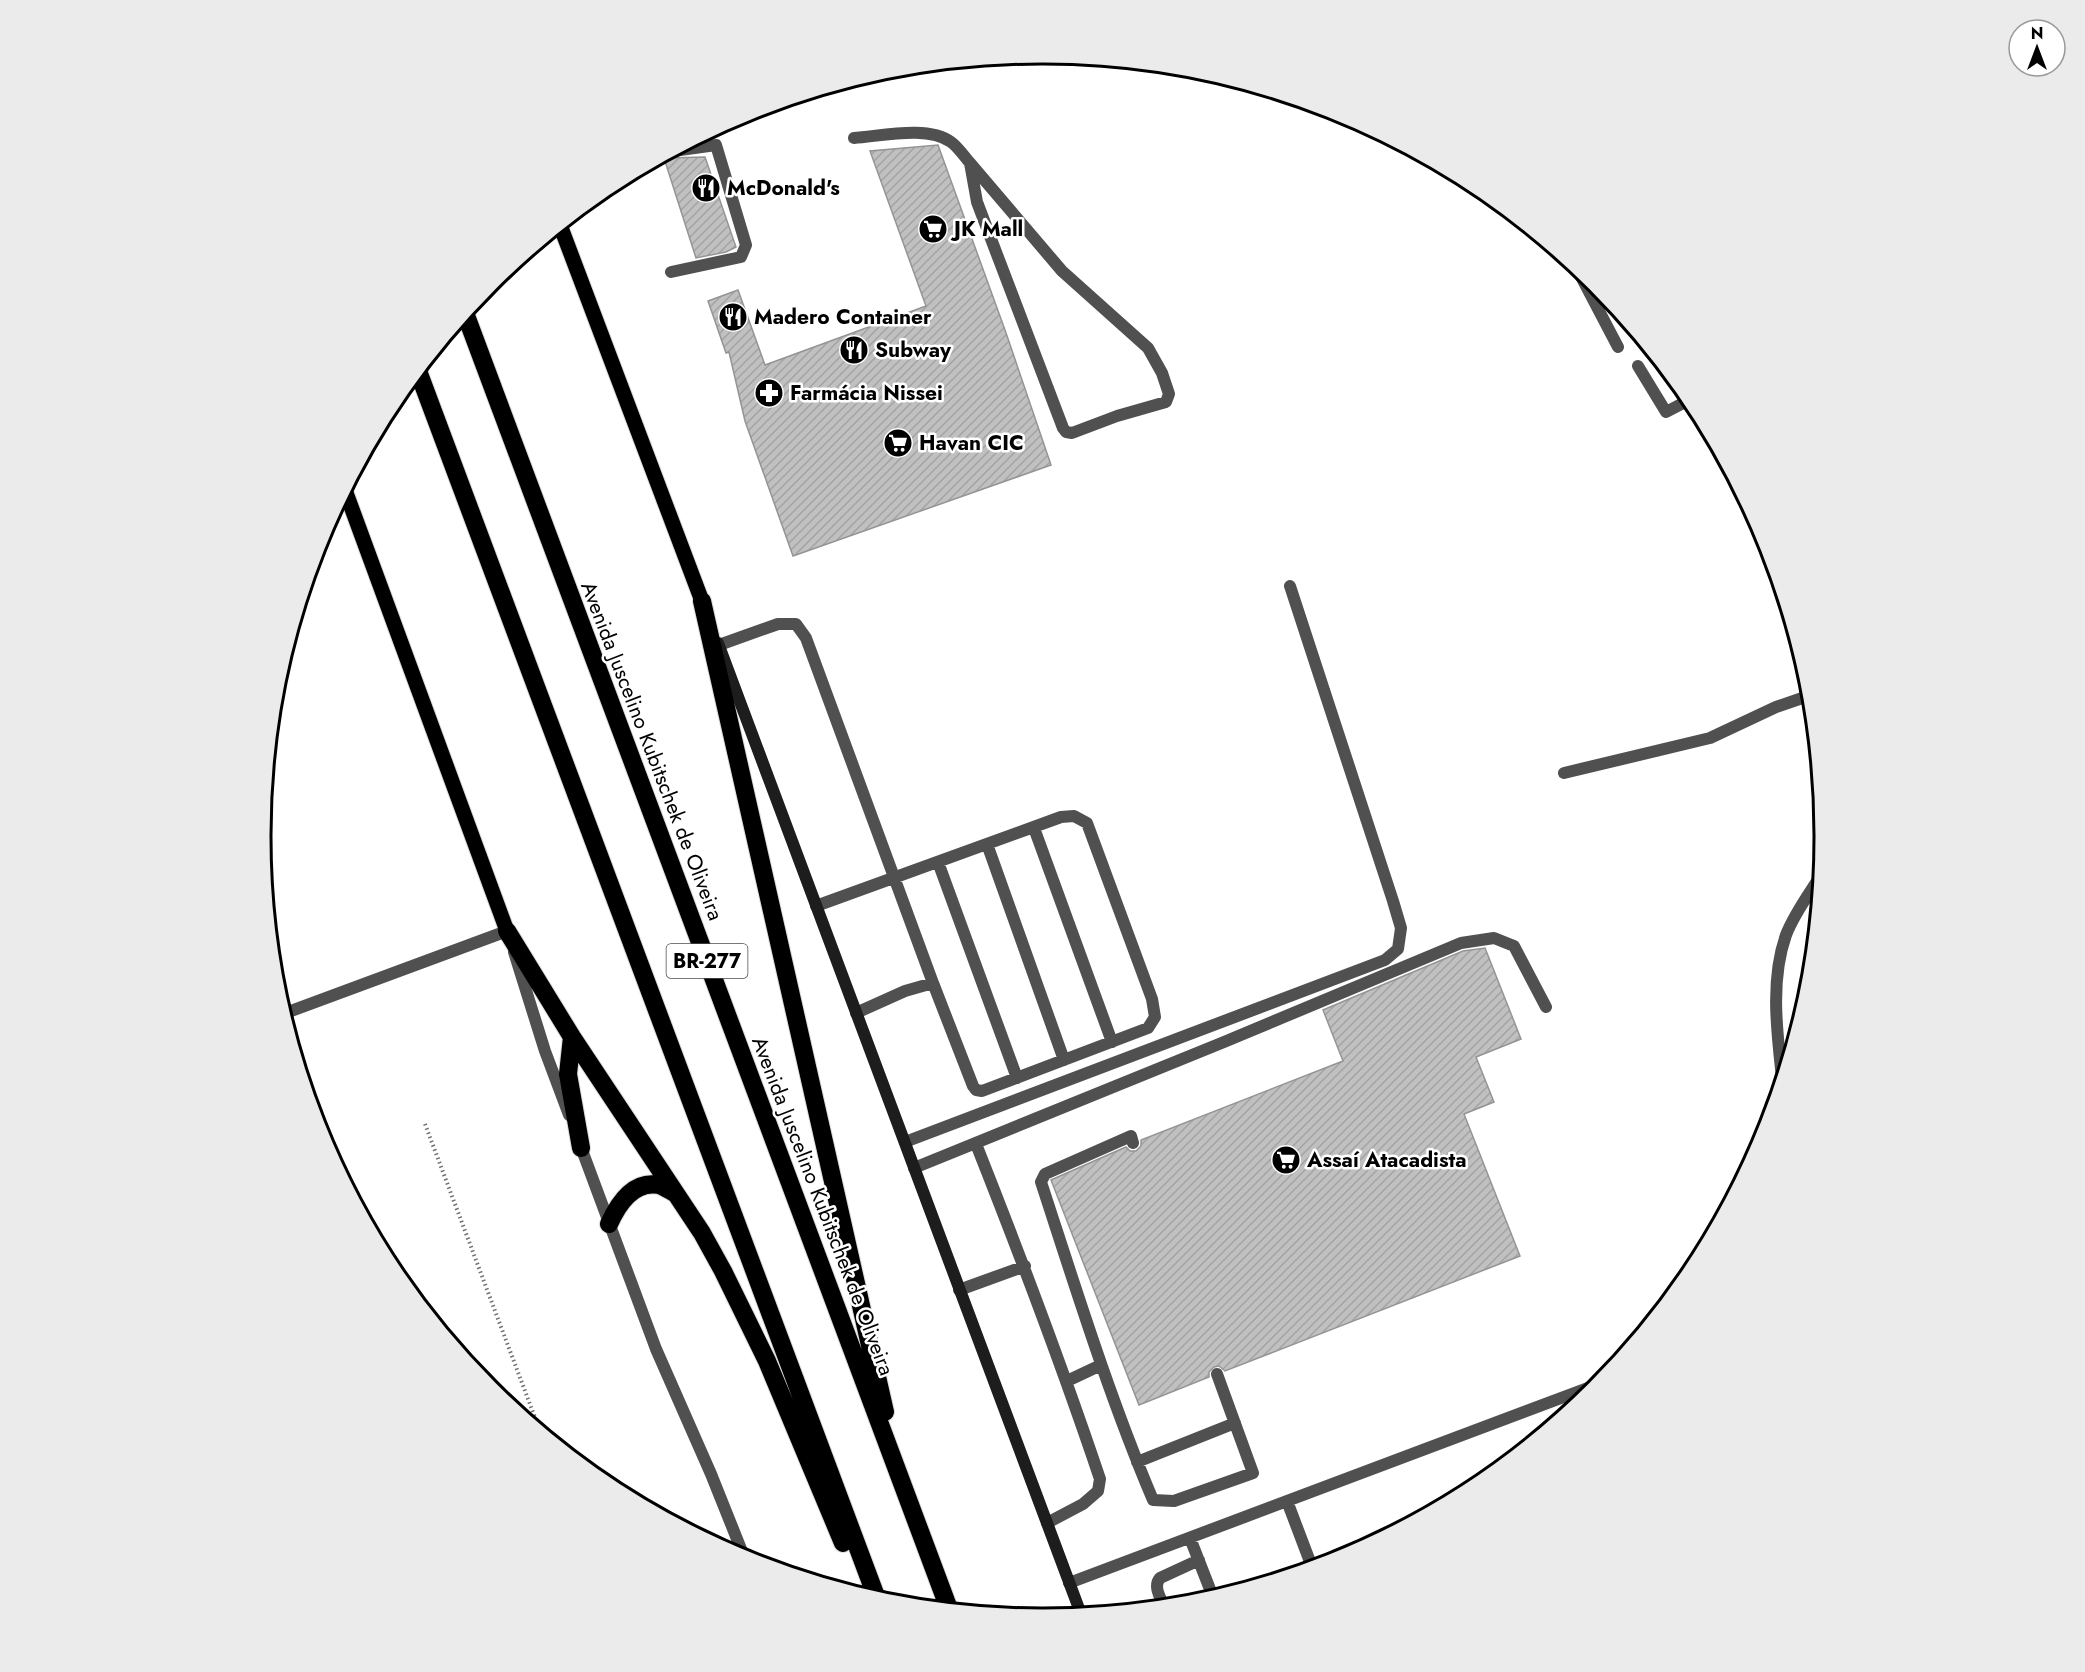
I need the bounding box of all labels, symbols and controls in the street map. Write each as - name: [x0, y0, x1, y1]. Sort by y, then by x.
- north arrow: [2007, 18, 2067, 78]
- text: N: [2031, 22, 2043, 45]
- restaurant icon: McDonald's: [690, 172, 722, 204]
- place label: McDonald's: [727, 173, 840, 203]
- supermarket icon: JK Mall: [917, 213, 949, 245]
- place label: JK Mall: [950, 214, 1023, 244]
- restaurant icon: Madero Container: [717, 301, 749, 333]
- place label: Madero Container: [754, 302, 932, 332]
- restaurant icon: Subway: [838, 334, 870, 366]
- place label: Subway: [875, 335, 952, 365]
- pharmacy icon: Farmácia Nissei: [753, 377, 785, 409]
- place label: Farmácia Nissei: [790, 378, 943, 408]
- supermarket icon: Havan CIC: [882, 427, 914, 459]
- place label: Havan CIC: [919, 428, 1024, 458]
- street label: Avenida Juscelino Kubitschek de Oliveira: [573, 577, 731, 925]
- road number: BR-277: [666, 944, 748, 978]
- street label: Avenida Juscelino Kubitschek de Oliveira: [744, 1032, 902, 1380]
- supermarket icon: Assaí Atacadista: [1270, 1144, 1302, 1176]
- place label: Assaí Atacadista: [1306, 1145, 1466, 1175]

